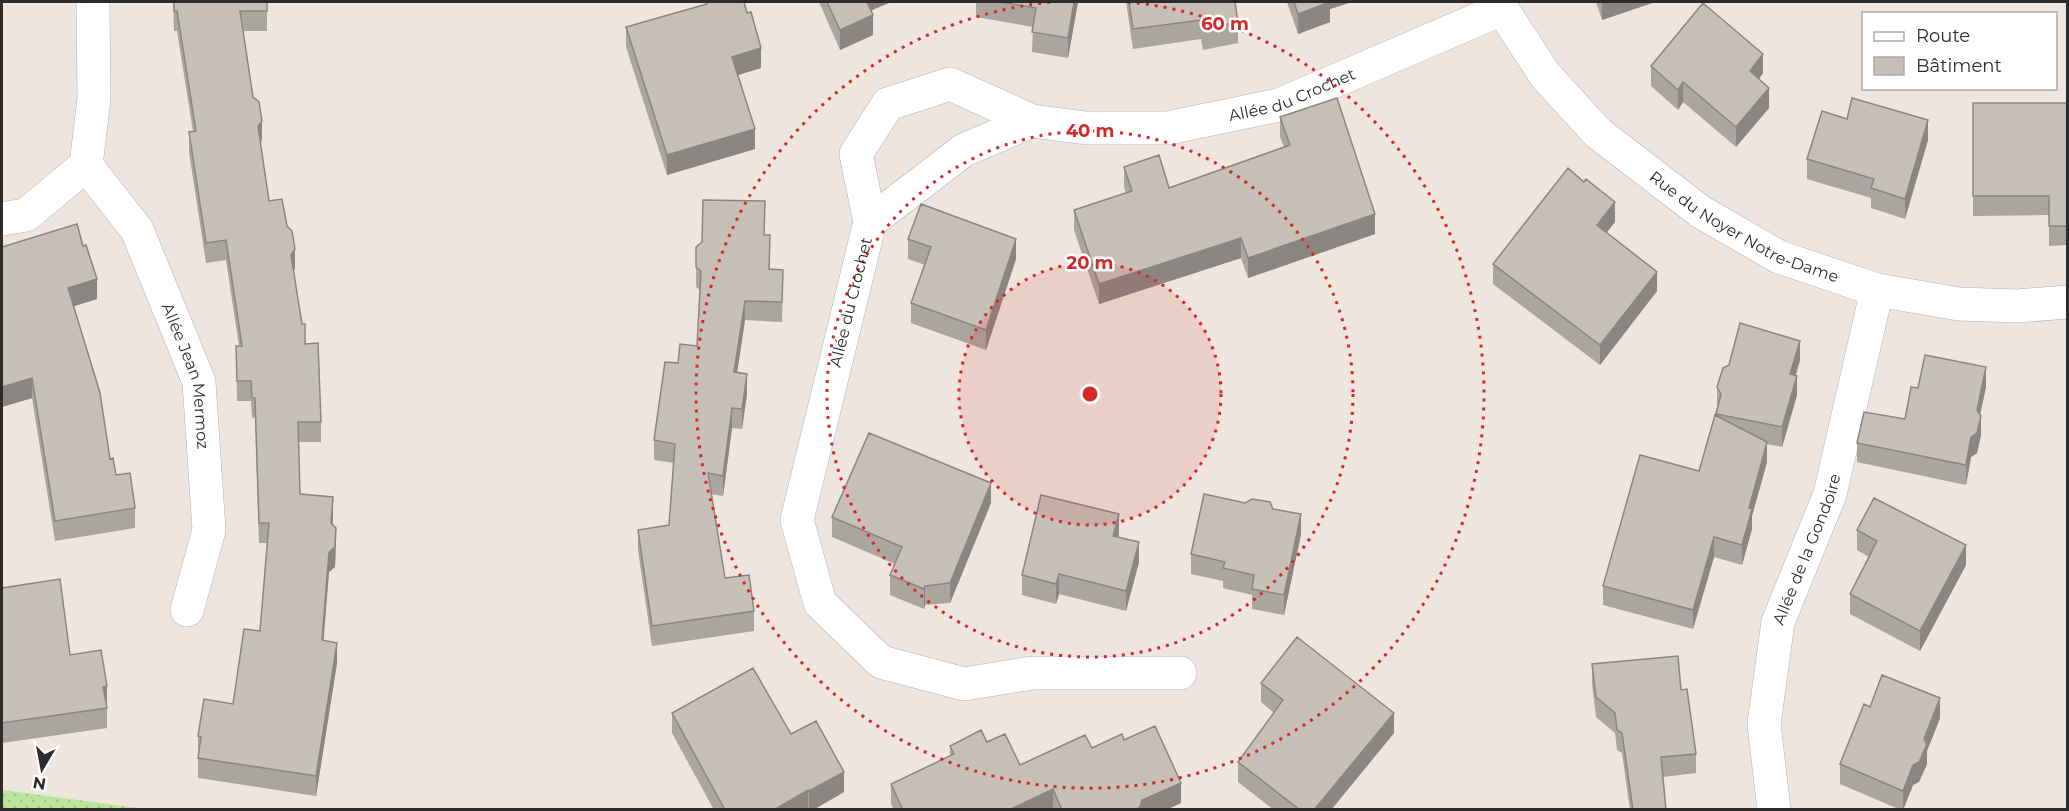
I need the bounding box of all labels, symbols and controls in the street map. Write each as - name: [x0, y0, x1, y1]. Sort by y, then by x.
- legend: [1862, 12, 2057, 90]
- text: 60 m: [1201, 13, 1249, 35]
- text: Route: [1916, 25, 1970, 47]
- text: Bâtiment: [1916, 55, 2002, 77]
- street label: Allée du Crochet: [1227, 64, 1358, 125]
- text: 40 m: [1066, 120, 1114, 142]
- street label: Rue du Noyer Notre-Dame: [1646, 167, 1841, 286]
- street label: Allée du Crochet: [825, 235, 876, 369]
- text: 20 m: [1067, 252, 1113, 274]
- street label: Allée Jean Mermoz: [158, 300, 213, 450]
- centre of rings: [1080, 384, 1100, 404]
- street label: Allée de la Gondoire: [1768, 472, 1844, 627]
- north arrow: [12, 739, 72, 799]
- text: N: [31, 773, 48, 794]

